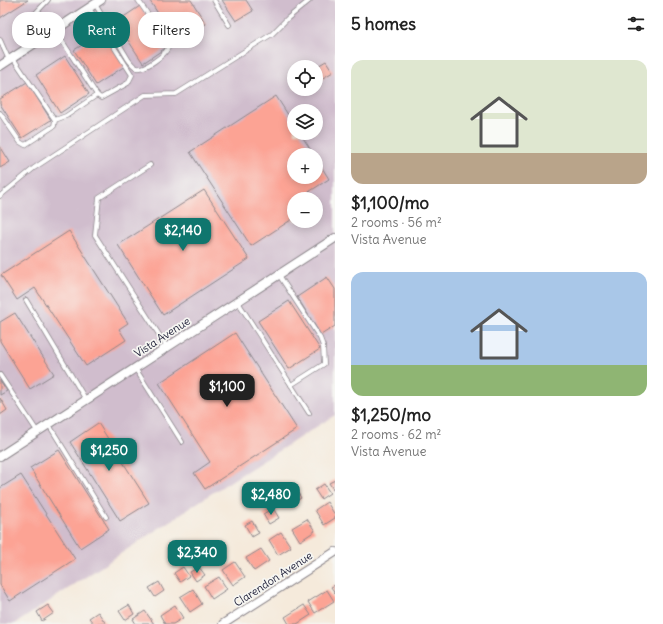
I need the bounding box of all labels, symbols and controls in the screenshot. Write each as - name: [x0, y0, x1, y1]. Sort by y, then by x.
- chip: Buy: [12, 12, 65, 48]
- chip: Rent: [73, 12, 130, 48]
- chip: Filters: [138, 12, 204, 48]
- text: 5 homes: [351, 13, 416, 35]
- icon: filters: [625, 13, 647, 35]
- map controls: [287, 60, 323, 228]
- button: locate: [287, 60, 323, 96]
- icon: home: [463, 86, 535, 158]
- button: layers: [287, 104, 323, 140]
- button: +: [287, 148, 323, 184]
- button: −: [287, 192, 323, 228]
- text: $1,100/mo: [351, 192, 429, 214]
- text: 2 rooms · 56 m²: [351, 214, 442, 231]
- pin: $2,140: [150, 218, 216, 252]
- text: $2,140: [164, 222, 202, 239]
- text: Vista Avenue: [351, 231, 426, 248]
- icon: home: [463, 298, 535, 370]
- street label: Vista Avenue: [131, 314, 193, 360]
- pin: $1,100: [194, 374, 260, 408]
- text: $1,100: [209, 378, 245, 395]
- text: $1,250/mo: [351, 404, 431, 426]
- text: 2 rooms · 62 m²: [351, 426, 441, 443]
- pin: $1,250: [76, 438, 142, 472]
- text: $1,250: [90, 442, 128, 459]
- text: Vista Avenue: [351, 443, 426, 460]
- pin: $2,480: [238, 482, 304, 516]
- text: $2,480: [251, 486, 291, 503]
- pin: $2,340: [164, 540, 230, 574]
- text: $2,340: [177, 544, 217, 561]
- street label: Clarendon Avenue: [231, 548, 315, 610]

